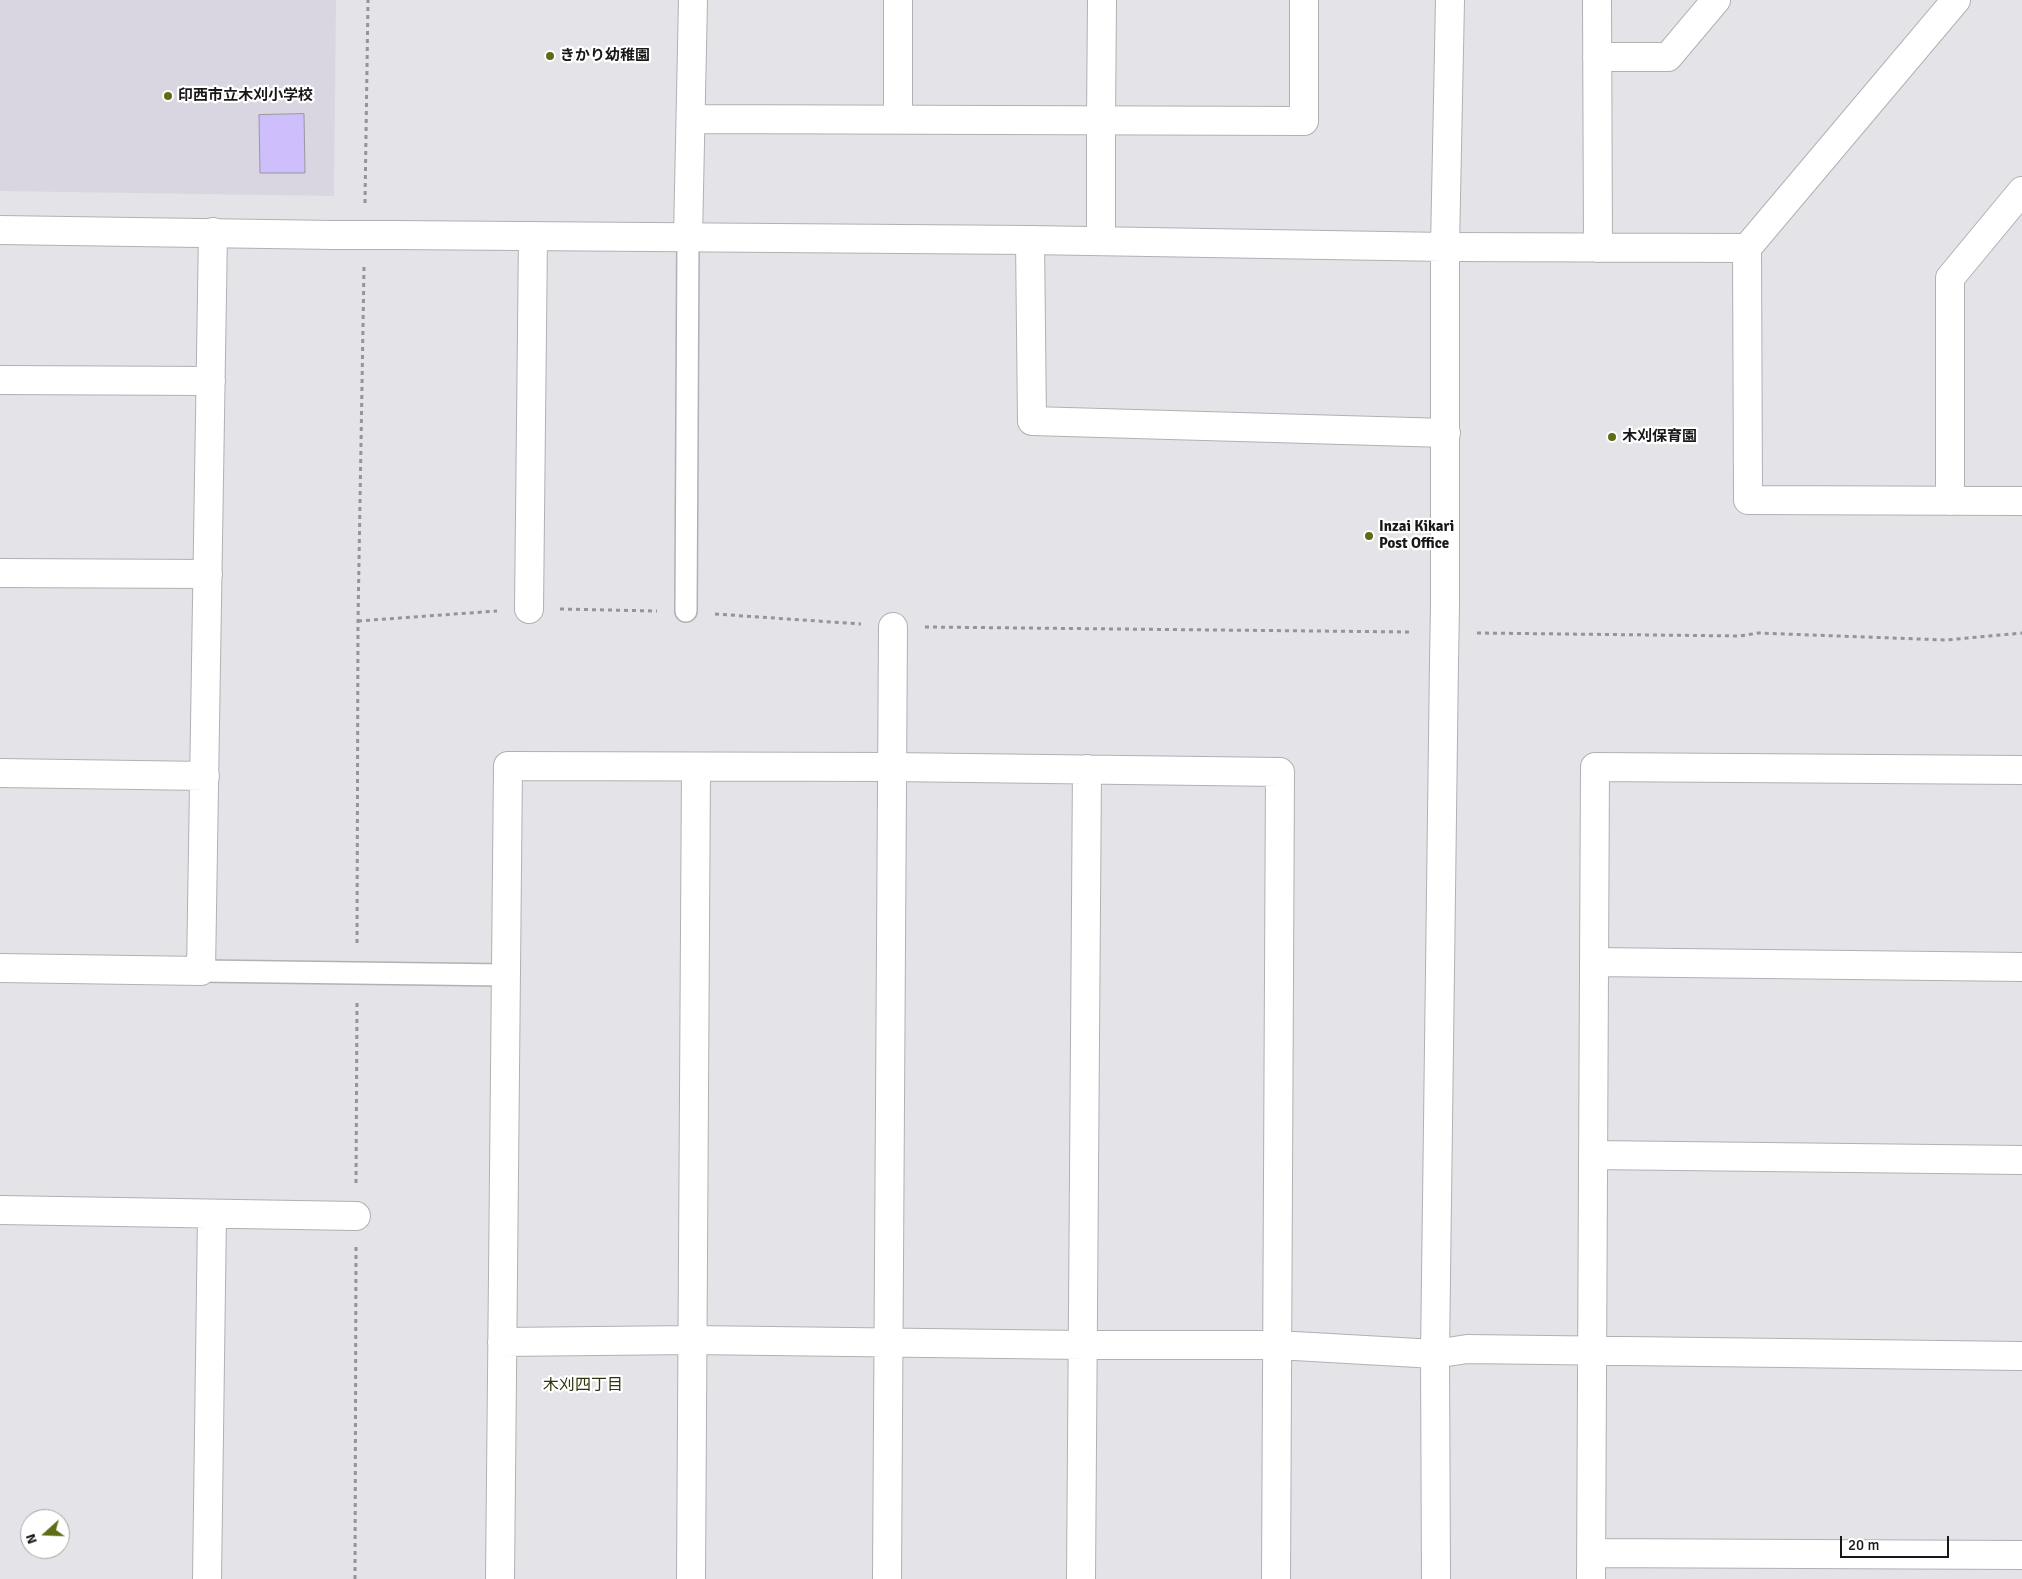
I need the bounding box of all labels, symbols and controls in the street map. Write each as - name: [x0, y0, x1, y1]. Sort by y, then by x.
- place label: きかり幼稚園: [560, 47, 650, 65]
- marker: きかり幼稚園: [544, 50, 556, 62]
- place label: 印西市立木刈小学校: [178, 87, 313, 105]
- marker: 印西市立木刈小学校: [162, 90, 174, 102]
- place label: 木刈保育園: [1622, 428, 1697, 446]
- marker: 木刈保育園: [1606, 431, 1618, 443]
- place label: Inzai Kikari Post Office: [1379, 518, 1454, 553]
- marker: Inzai Kikari Post Office: [1363, 530, 1375, 542]
- district label: 木刈四丁目: [543, 1376, 623, 1396]
- north arrow: [20, 1509, 70, 1559]
- scale bar: [1842, 1526, 1951, 1558]
- text: N: [22, 1531, 41, 1546]
- text: 20 m: [1848, 1536, 1879, 1554]

